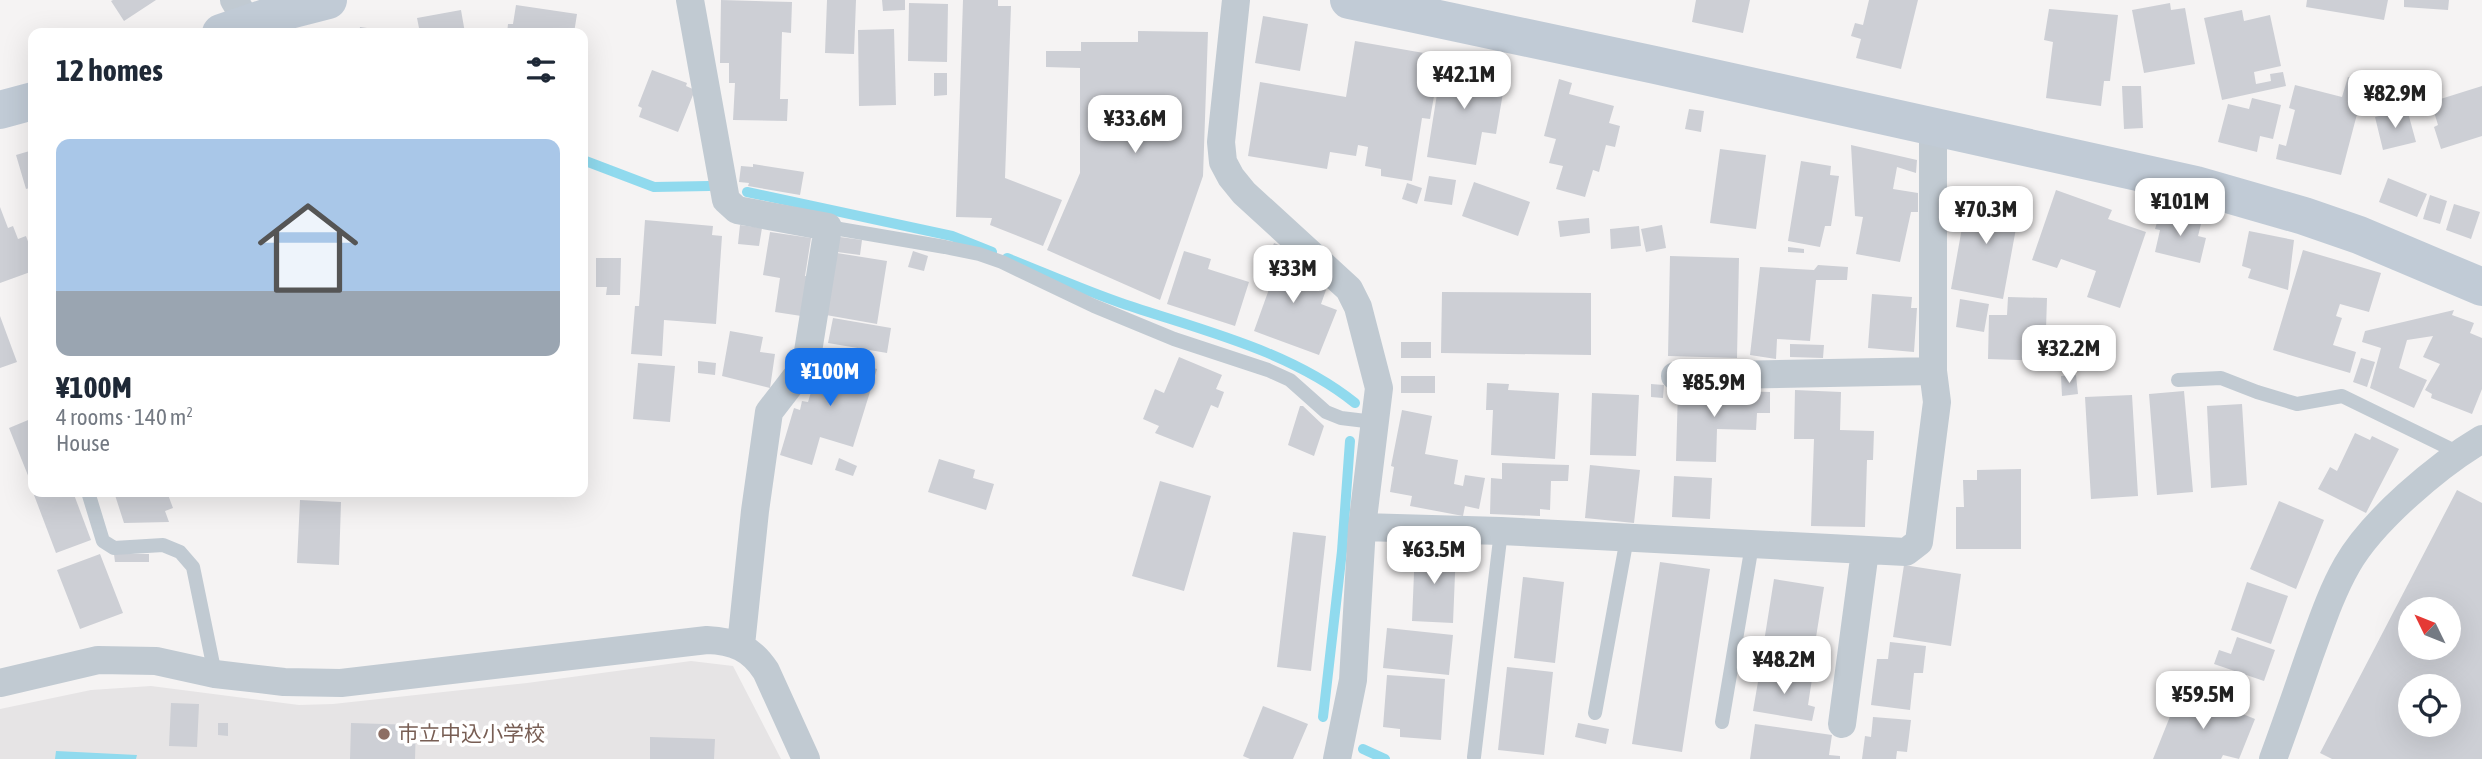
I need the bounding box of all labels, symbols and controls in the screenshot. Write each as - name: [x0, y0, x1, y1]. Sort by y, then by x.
- icon: filters: [522, 51, 560, 89]
- pin: ¥42.1M: [1407, 52, 1521, 111]
- text: 12 homes: [56, 53, 163, 87]
- text: ¥42.1M: [1433, 61, 1495, 87]
- pin: ¥82.9M: [2338, 71, 2452, 130]
- text: ¥82.9M: [2364, 80, 2426, 106]
- pin: ¥33.6M: [1078, 96, 1192, 155]
- text: ¥33.6M: [1104, 105, 1166, 131]
- pin: ¥101M: [2131, 178, 2229, 238]
- icon: home: [245, 185, 371, 311]
- pin: ¥70.3M: [1929, 187, 2043, 246]
- text: ¥101M: [2151, 188, 2209, 214]
- text: ¥70.3M: [1955, 196, 2017, 222]
- pin: ¥33M: [1252, 246, 1334, 305]
- text: ¥33M: [1269, 255, 1317, 281]
- pin: ¥32.2M: [2012, 326, 2126, 385]
- text: ¥32.2M: [2038, 335, 2100, 361]
- pin: ¥100M: [781, 348, 879, 408]
- text: ¥100M: [801, 358, 859, 384]
- pin: ¥85.9M: [1657, 360, 1771, 419]
- text: ¥85.9M: [1683, 369, 1745, 395]
- text: ¥100M: [56, 370, 132, 404]
- text: 4 rooms · 140 m²: [56, 404, 193, 430]
- text: House: [56, 430, 110, 456]
- pin: ¥63.5M: [1377, 526, 1491, 586]
- text: ¥63.5M: [1403, 536, 1465, 562]
- north arrow: [2398, 597, 2460, 660]
- map controls: [2398, 597, 2461, 737]
- pin: ¥48.2M: [1727, 636, 1841, 696]
- text: ¥48.2M: [1753, 646, 1815, 672]
- pin: ¥59.5M: [2146, 672, 2260, 731]
- button: locate: [2398, 674, 2461, 737]
- text: ¥59.5M: [2172, 681, 2234, 707]
- place label: 市立中込小学校: [398, 721, 545, 745]
- marker: 市立中込小学校: [376, 726, 392, 742]

